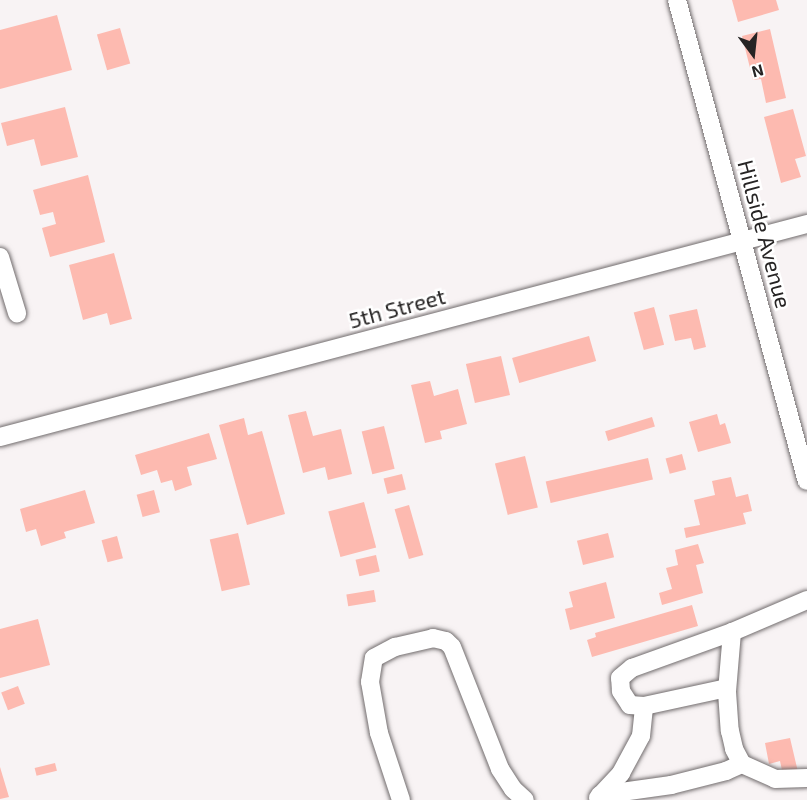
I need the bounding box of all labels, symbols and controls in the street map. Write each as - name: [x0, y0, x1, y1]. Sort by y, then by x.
- north arrow: [723, 24, 783, 84]
- text: N: [750, 61, 766, 83]
- street label: Hillside Avenue: [732, 157, 798, 311]
- street label: 5th Street: [346, 282, 448, 334]

